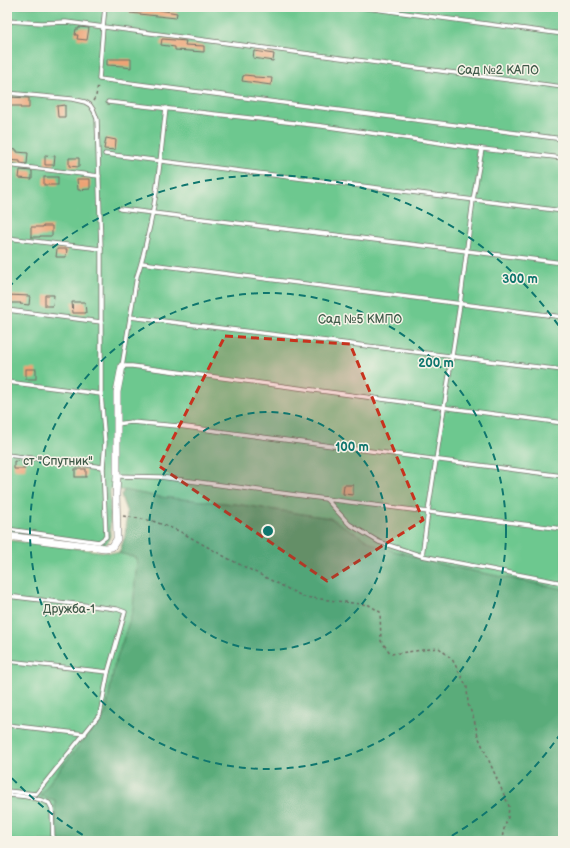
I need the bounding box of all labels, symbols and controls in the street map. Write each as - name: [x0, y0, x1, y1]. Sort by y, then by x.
- park label: Сад №2 КАПО: [457, 63, 539, 78]
- text: 300 m: [502, 272, 538, 287]
- park label: Сад №5 КМПО: [318, 312, 402, 327]
- text: 200 m: [418, 356, 454, 371]
- text: 100 m: [335, 440, 369, 455]
- park label: ст "Спутник": [23, 454, 93, 469]
- centre of rings: [261, 524, 275, 538]
- park label: Дружба-1: [43, 602, 95, 617]

